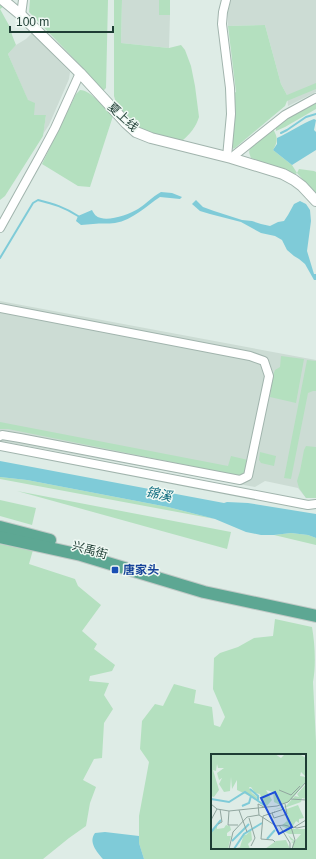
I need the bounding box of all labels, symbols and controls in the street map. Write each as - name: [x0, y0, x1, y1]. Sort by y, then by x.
- scale bar: [10, 8, 113, 34]
- text: 100 m: [16, 15, 49, 29]
- street label: 夏上线: [105, 100, 141, 134]
- water label: 锦溪: [145, 484, 175, 504]
- street label: 兴禹街: [71, 538, 109, 562]
- place label: 唐家头: [123, 563, 159, 577]
- marker: 唐家头: [110, 565, 120, 575]
- inset map: [211, 754, 306, 849]

